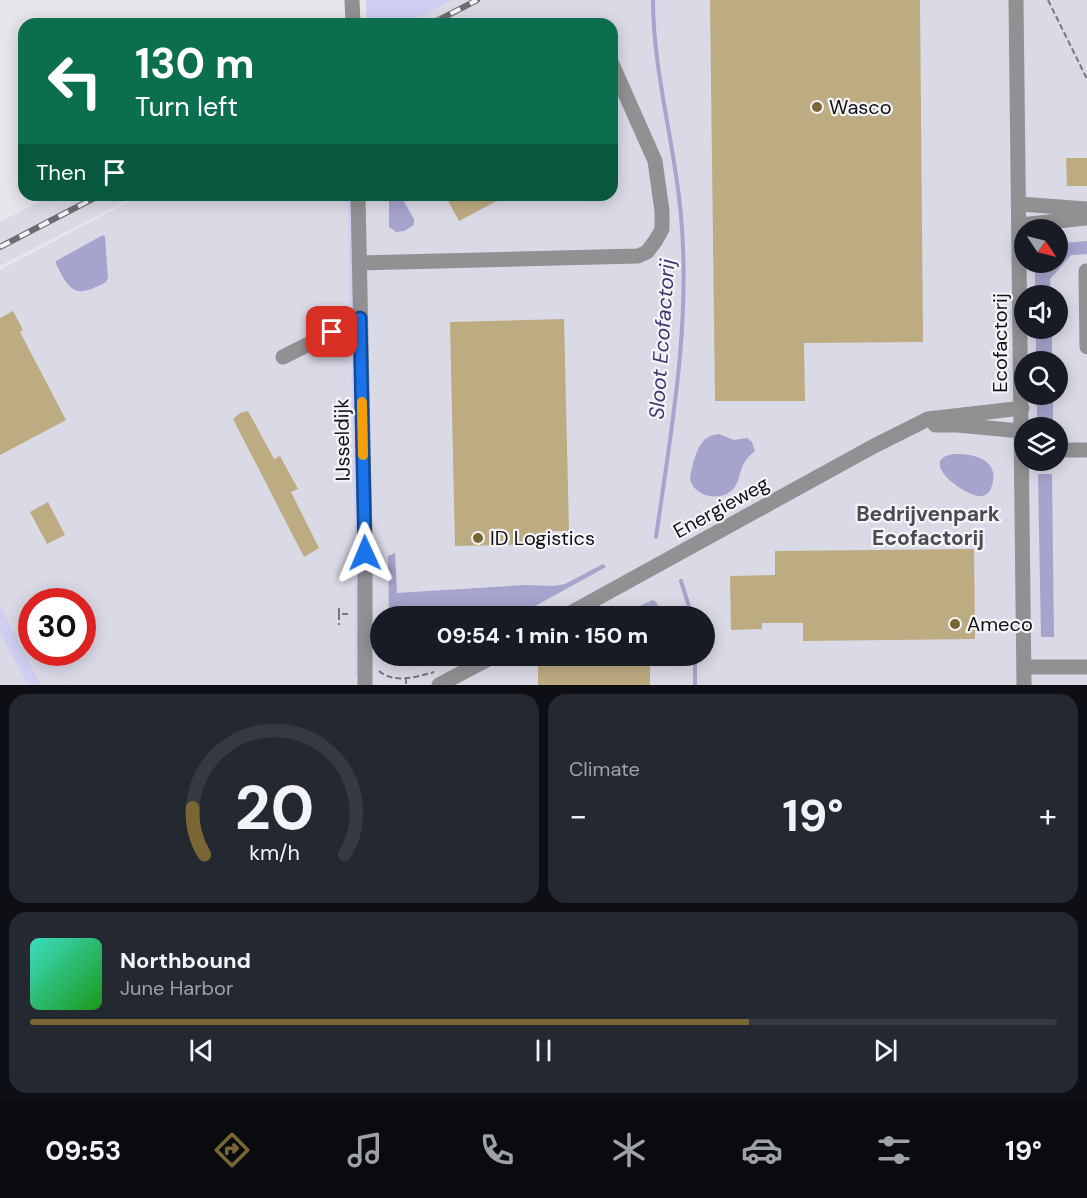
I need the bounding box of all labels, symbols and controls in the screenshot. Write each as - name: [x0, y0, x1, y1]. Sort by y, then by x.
- text: 130 m: [135, 36, 255, 91]
- icon: left: [36, 42, 114, 120]
- text: Turn left: [135, 89, 238, 124]
- place label: Wasco: [829, 94, 892, 120]
- marker: Wasco: [810, 100, 824, 114]
- icon: arrive: [98, 156, 131, 189]
- text: Then: [36, 158, 86, 187]
- north arrow: [1014, 219, 1068, 273]
- map controls: [1014, 219, 1068, 471]
- water label: Sloot Ecofactorij: [642, 257, 682, 420]
- button: sound: [1014, 285, 1068, 339]
- street label: Ecofactorij: [987, 293, 1013, 393]
- pin: [306, 306, 357, 357]
- icon: arrive: [315, 315, 348, 348]
- button: search: [1014, 351, 1068, 405]
- street label: IJsseldijk: [328, 398, 356, 482]
- button: layers: [1014, 417, 1068, 471]
- street label: Energieweg: [669, 470, 773, 544]
- district label: Bedrijvenpark Ecofactorij: [856, 500, 1000, 552]
- position arrow: [333, 521, 397, 585]
- place label: ID Logistics: [490, 525, 595, 551]
- marker: ID Logistics: [471, 531, 485, 545]
- speed limit sign: 30: [18, 588, 96, 666]
- place label: Ameco: [967, 611, 1033, 637]
- marker: Ameco: [948, 617, 962, 631]
- text: 09:54 · 1 min · 150 m: [437, 621, 648, 650]
- text: Climate: [569, 756, 640, 782]
- text: 20: [234, 767, 314, 848]
- text: 19°: [782, 786, 844, 845]
- text: −: [569, 794, 587, 837]
- text: +: [1039, 794, 1057, 837]
- text: km/h: [249, 840, 299, 868]
- text: Northbound: [120, 946, 251, 975]
- text: June Harbor: [120, 975, 233, 1001]
- icon: previous: [185, 1034, 218, 1067]
- icon: pause: [527, 1034, 560, 1067]
- icon: next: [869, 1034, 902, 1067]
- icon: directions: [211, 1129, 253, 1171]
- icon: music: [344, 1129, 386, 1171]
- icon: phone: [476, 1129, 518, 1171]
- icon: climate: [608, 1129, 650, 1171]
- icon: car: [741, 1129, 783, 1171]
- icon: filters: [873, 1129, 915, 1171]
- text: 09:53: [45, 1133, 121, 1168]
- text: 19°: [1005, 1133, 1042, 1168]

